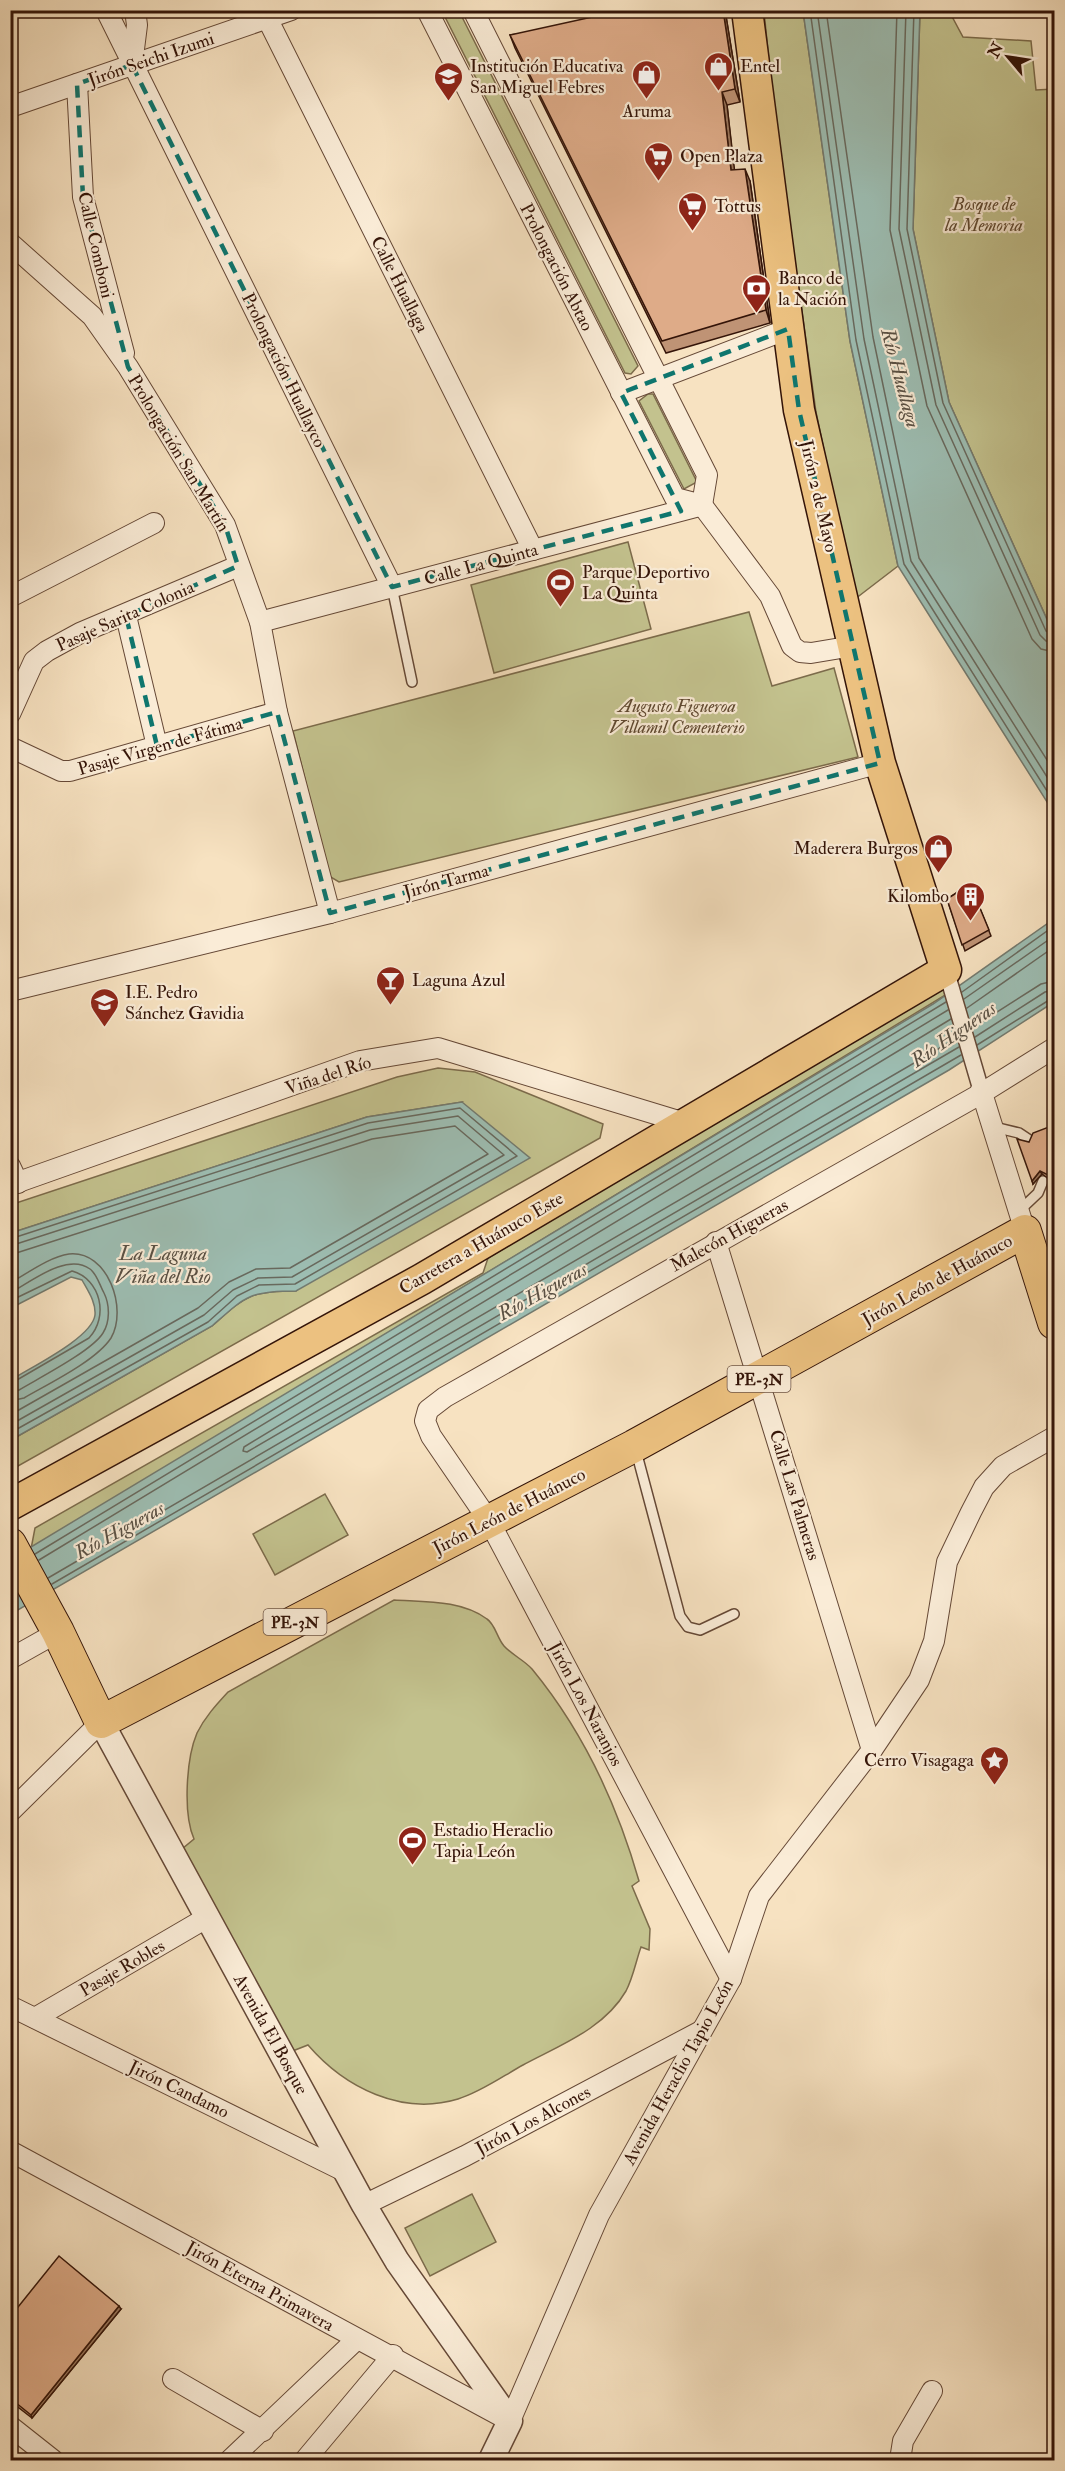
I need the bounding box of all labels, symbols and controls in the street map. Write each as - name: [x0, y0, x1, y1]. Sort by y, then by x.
- street label: Jirón Seichi Izumi: [84, 27, 217, 92]
- north arrow: [978, 27, 1038, 87]
- text: N: [983, 39, 1008, 62]
- shop icon: Entel: [703, 50, 735, 92]
- place label: Institución Educativa San Miguel Febres: [470, 55, 624, 99]
- place label: Entel: [740, 55, 780, 78]
- shop icon: Aruma: [631, 58, 663, 100]
- school or university icon: Institución Educativa San Miguel Febres: [433, 60, 465, 102]
- place label: Aruma: [622, 100, 672, 123]
- supermarket icon: Open Plaza: [643, 140, 675, 182]
- place label: Open Plaza: [680, 145, 764, 168]
- street label: Calle Comboni: [72, 190, 119, 301]
- supermarket icon: Tottus: [677, 190, 709, 232]
- park label: Bosque de la Memoria: [944, 193, 1023, 237]
- place label: Tottus: [714, 195, 761, 218]
- street label: Prolongación Abtao: [514, 200, 599, 335]
- street label: Calle Huallaga: [365, 232, 434, 337]
- place label: Banco de la Nación: [778, 267, 847, 311]
- bank icon: Banco de la Nación: [741, 272, 773, 314]
- street label: Prolongación Huallayco: [236, 289, 331, 452]
- water label: Río Huallaga: [875, 325, 926, 431]
- street label: Prolongación San Martín: [122, 370, 235, 536]
- street label: Jirón 2 de Mayo: [794, 437, 843, 555]
- street label: Calle La Quinta: [422, 538, 541, 591]
- place label: Parque Deportivo La Quinta: [582, 561, 710, 605]
- sports icon: Parque Deportivo La Quinta: [545, 566, 577, 608]
- street label: Pasaje Sarita Colonia: [53, 575, 198, 657]
- park label: Augusto Figueroa Villamil Cementerio: [609, 695, 745, 739]
- street label: Pasaje Virgen de Fátima: [75, 712, 246, 781]
- shop icon: Maderera Burgos: [923, 832, 955, 874]
- place label: Maderera Burgos: [793, 837, 918, 860]
- street label: Jirón Tarma: [400, 859, 492, 904]
- building icon: Kilombo: [954, 880, 986, 922]
- place label: Kilombo: [887, 885, 949, 908]
- bar icon: Laguna Azul: [375, 964, 407, 1006]
- place label: Laguna Azul: [412, 969, 506, 992]
- place label: I.E. Pedro Sánchez Gavidia: [125, 981, 245, 1025]
- school or university icon: I.E. Pedro Sánchez Gavidia: [88, 986, 120, 1028]
- water label: Río Higueras: [905, 996, 1001, 1074]
- street label: Viña del Río: [282, 1051, 374, 1100]
- street label: Carretera a Huánuco Este: [395, 1187, 568, 1300]
- street label: Malecón Higueras: [666, 1194, 792, 1277]
- street label: Jirón León de Huánuco: [857, 1229, 1017, 1332]
- water label: La Laguna Viña del Rio: [115, 1241, 211, 1289]
- water label: Río Higueras: [492, 1256, 592, 1327]
- road number: PE-3N: [728, 1366, 790, 1392]
- street label: Calle Las Palmeras: [764, 1427, 825, 1563]
- street label: Jirón León de Huánuco: [428, 1463, 590, 1560]
- water label: Río Higueras: [69, 1495, 169, 1566]
- road number: PE-3N: [264, 1609, 326, 1635]
- street label: Jirón Los Naranjos: [543, 1637, 628, 1770]
- place icon: Cerro Visagaga: [979, 1744, 1011, 1786]
- place label: Cerro Visagaga: [864, 1749, 975, 1772]
- place label: Estadio Heraclio Tapia León: [433, 1819, 553, 1863]
- sports icon: Estadio Heraclio Tapia León: [396, 1824, 428, 1866]
- street label: Pasaje Robles: [75, 1935, 169, 2002]
- street label: Avenida El Bosque: [227, 1969, 313, 2099]
- street label: Avenida Heraclio Tapio León: [617, 1975, 739, 2170]
- street label: Jirón Candamo: [124, 2055, 233, 2124]
- street label: Jirón Los Alcones: [471, 2080, 595, 2161]
- street label: Jirón Eterna Primavera: [181, 2236, 338, 2337]

